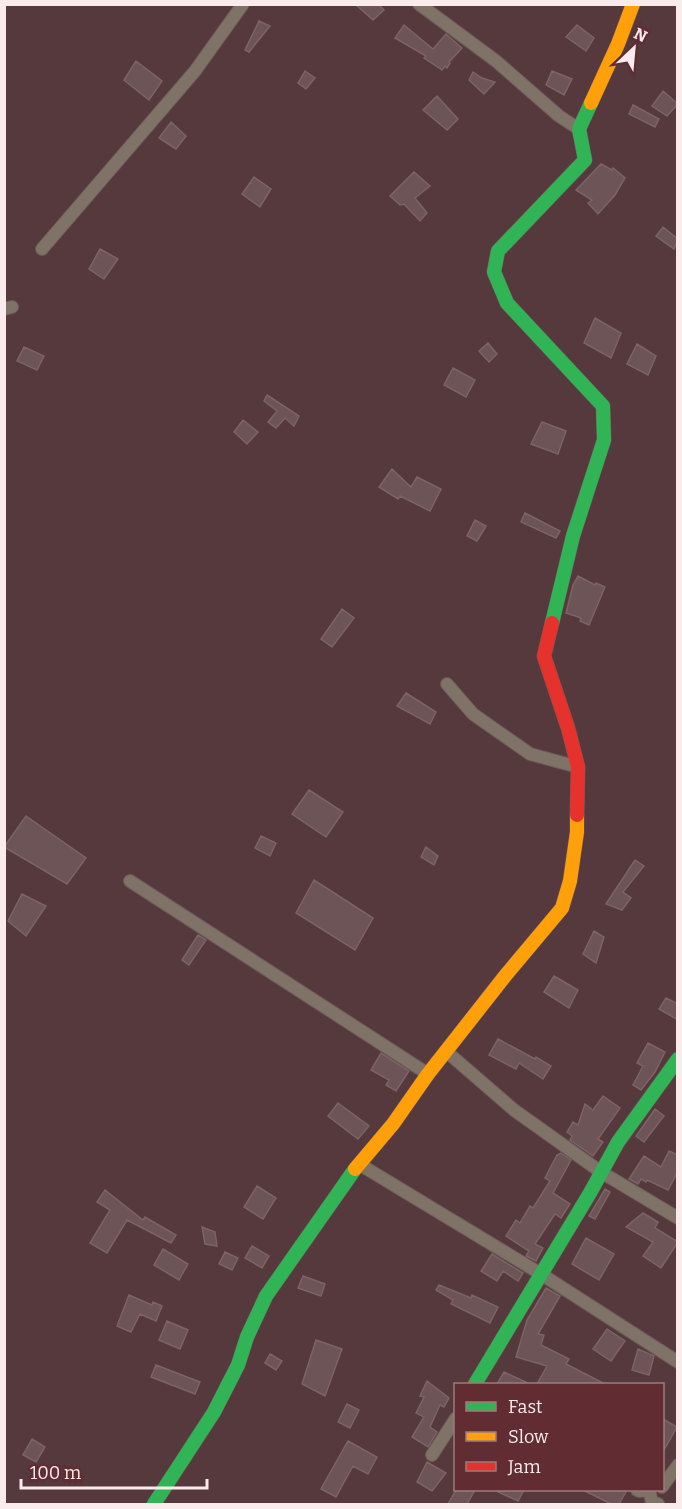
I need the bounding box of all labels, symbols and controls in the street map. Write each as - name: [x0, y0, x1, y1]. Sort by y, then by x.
- north arrow: [604, 18, 664, 78]
- text: N: [631, 24, 650, 46]
- legend: [454, 1383, 664, 1491]
- text: Fast: [508, 1396, 543, 1418]
- text: Slow: [508, 1426, 549, 1448]
- scale bar: [21, 1452, 207, 1490]
- text: Jam: [507, 1456, 541, 1478]
- text: 100 m: [30, 1462, 81, 1484]

